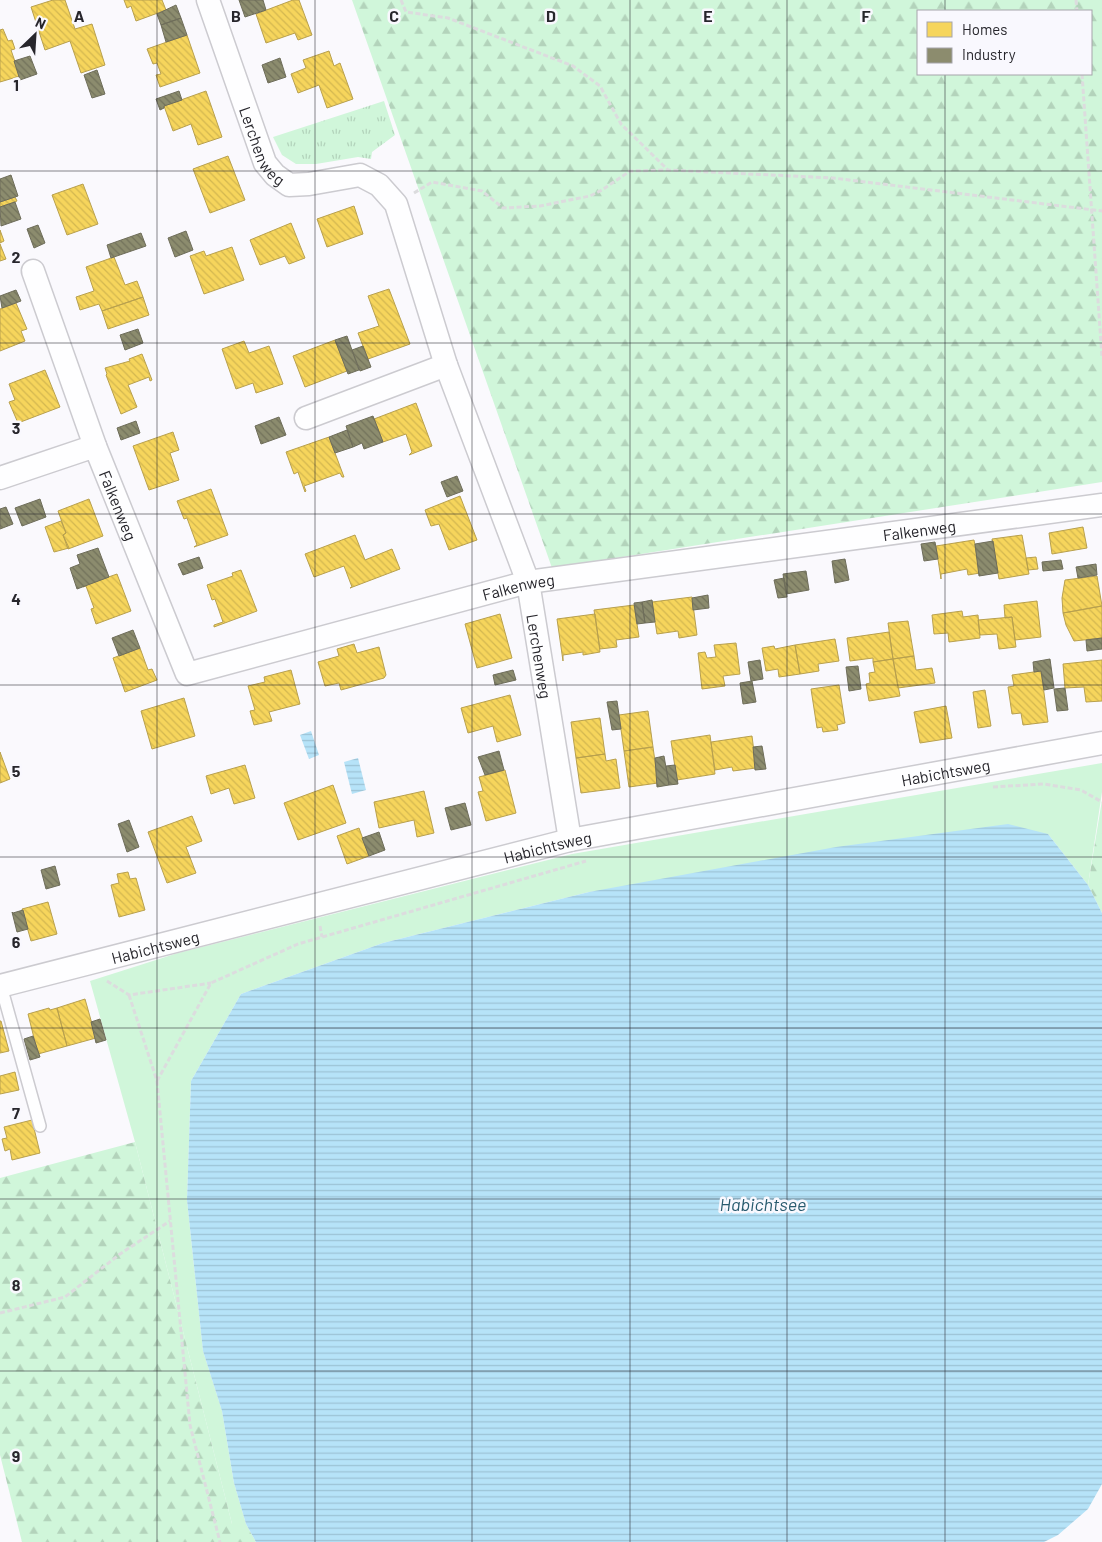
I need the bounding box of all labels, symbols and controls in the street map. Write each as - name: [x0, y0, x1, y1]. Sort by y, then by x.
- text: A: [74, 6, 85, 25]
- text: B: [231, 6, 241, 25]
- text: C: [389, 6, 399, 25]
- text: D: [546, 6, 556, 25]
- text: E: [703, 6, 713, 25]
- text: F: [862, 6, 871, 25]
- north arrow: [10, 10, 60, 60]
- legend: [917, 10, 1092, 75]
- text: N: [33, 13, 49, 32]
- text: Homes: [962, 20, 1007, 38]
- text: Industry: [962, 45, 1016, 63]
- text: 1: [13, 75, 19, 94]
- street label: Lerchenweg: [236, 104, 289, 189]
- text: 2: [12, 247, 21, 266]
- text: 3: [12, 418, 20, 437]
- street label: Falkenweg: [96, 467, 141, 543]
- street label: Falkenweg: [881, 515, 957, 544]
- street label: Falkenweg: [480, 569, 556, 603]
- text: 4: [11, 589, 21, 608]
- street label: Lerchenweg: [524, 612, 556, 700]
- street label: Habichtsweg: [900, 754, 991, 789]
- text: 5: [12, 761, 21, 780]
- street label: Habichtsweg: [501, 827, 593, 866]
- street label: Habichtsweg: [109, 926, 201, 967]
- text: 6: [12, 932, 21, 951]
- text: 7: [12, 1103, 20, 1122]
- water label: Habichtsee: [720, 1193, 806, 1215]
- text: 8: [12, 1275, 21, 1294]
- text: 9: [12, 1446, 20, 1465]

